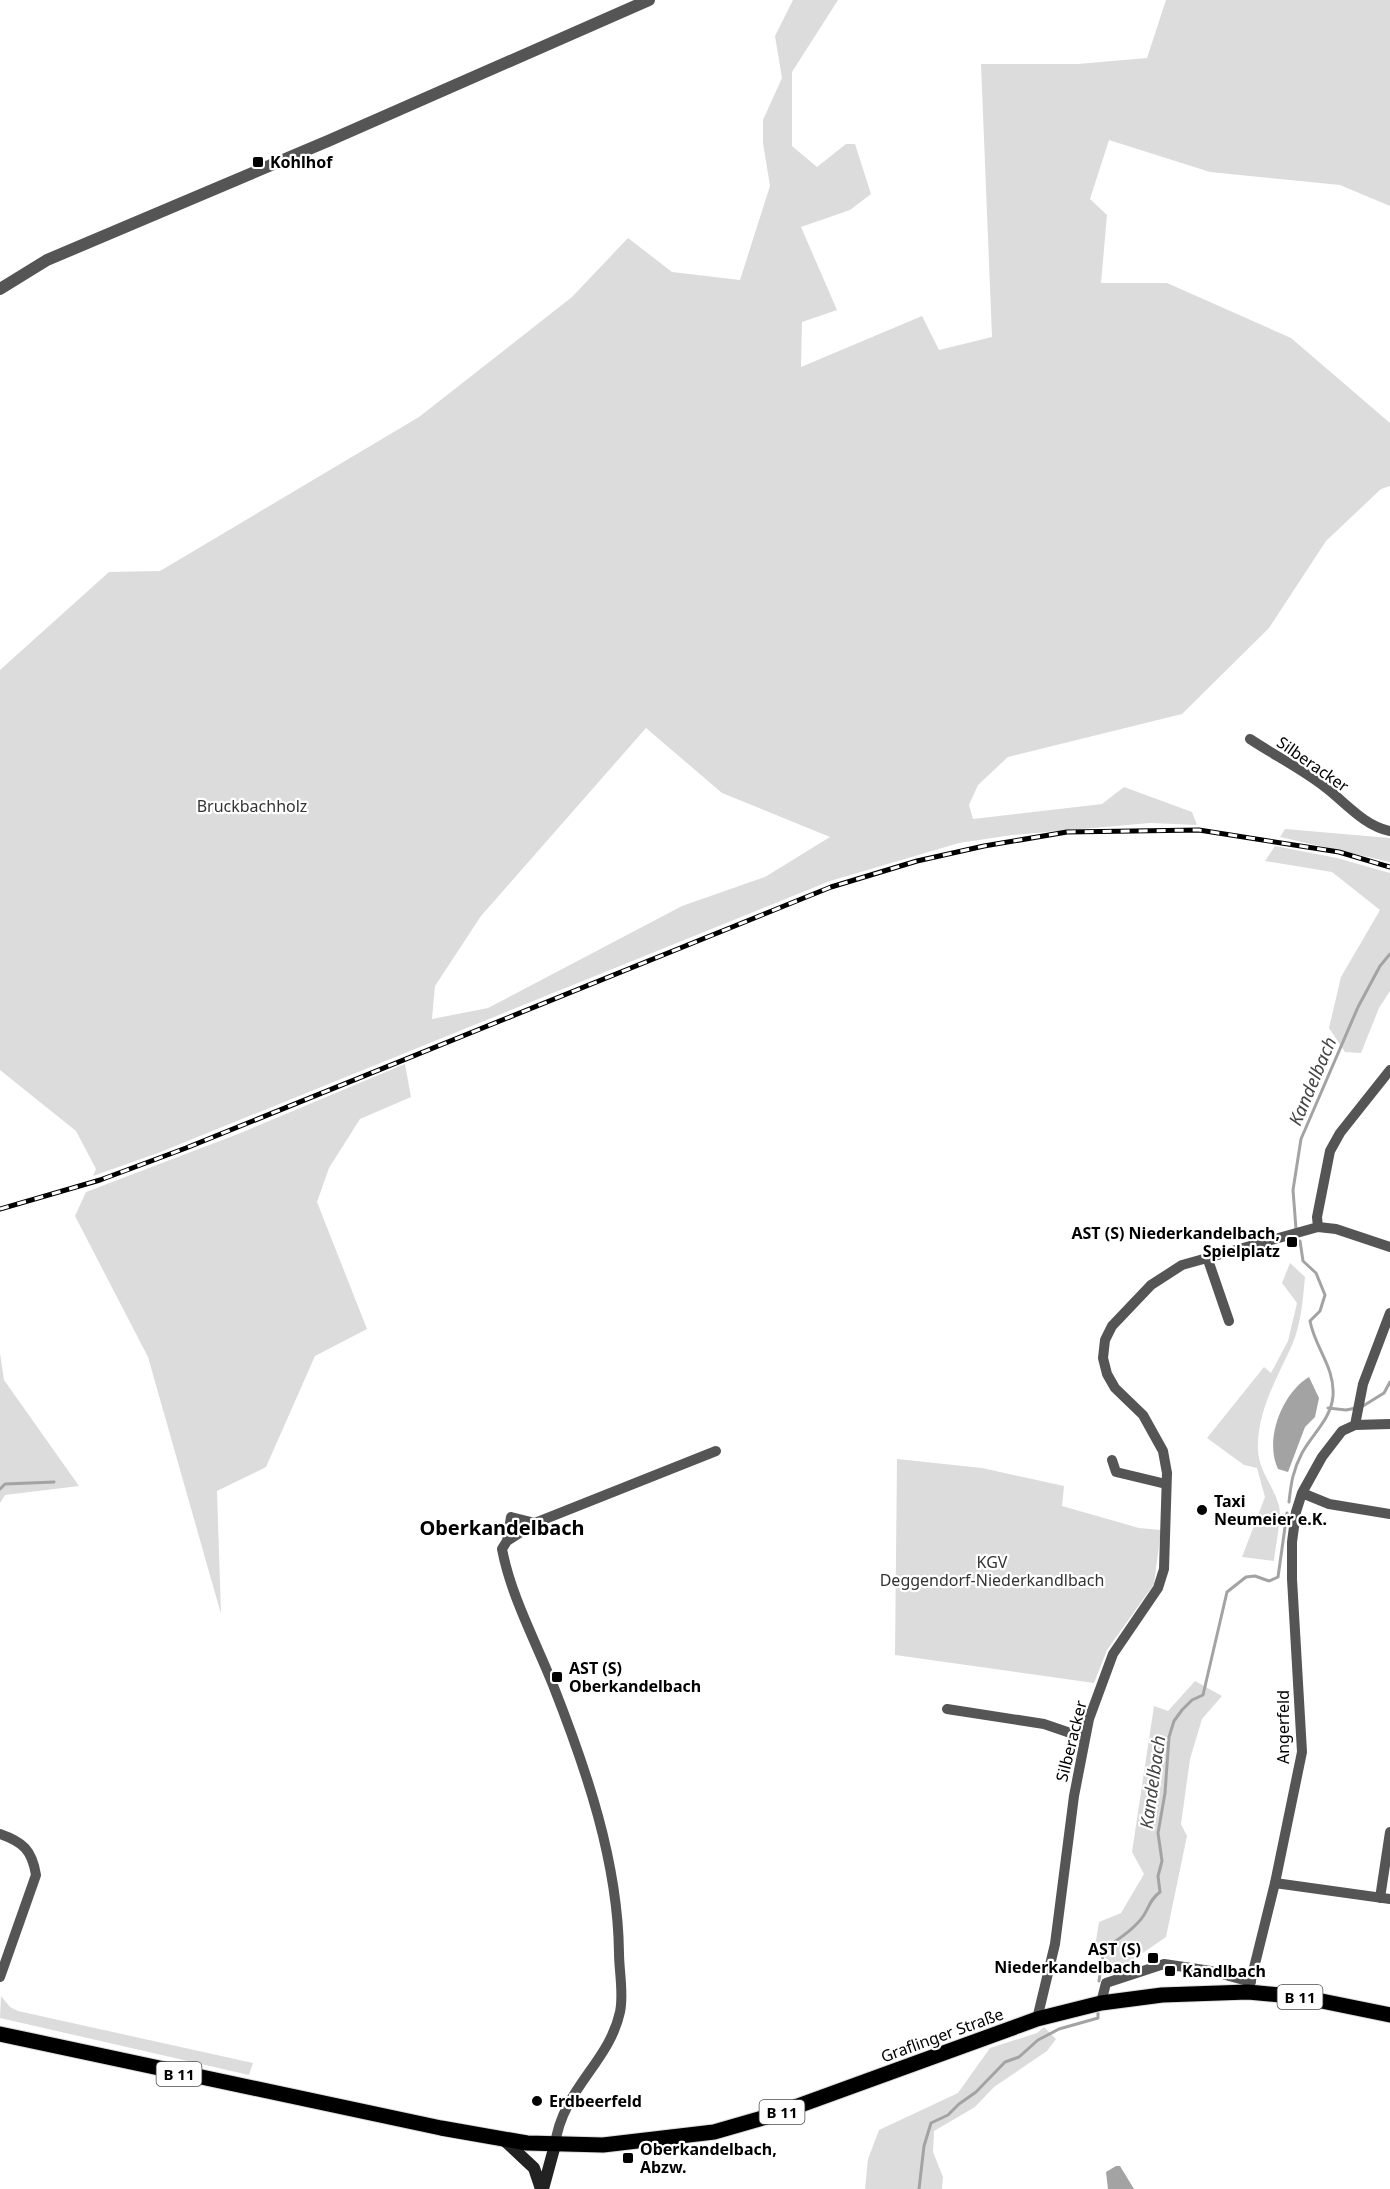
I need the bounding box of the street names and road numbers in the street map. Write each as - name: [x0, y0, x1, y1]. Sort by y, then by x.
- street label: Silberacker: [1273, 731, 1354, 797]
- street label: Angerfeld: [1272, 1690, 1294, 1764]
- street label: Silberacker: [1050, 1698, 1092, 1784]
- road number: B 11: [1278, 1985, 1322, 2009]
- street label: Graflinger Straße: [878, 2003, 1006, 2067]
- road number: B 11: [156, 2062, 201, 2086]
- road number: B 11: [760, 2100, 804, 2124]

